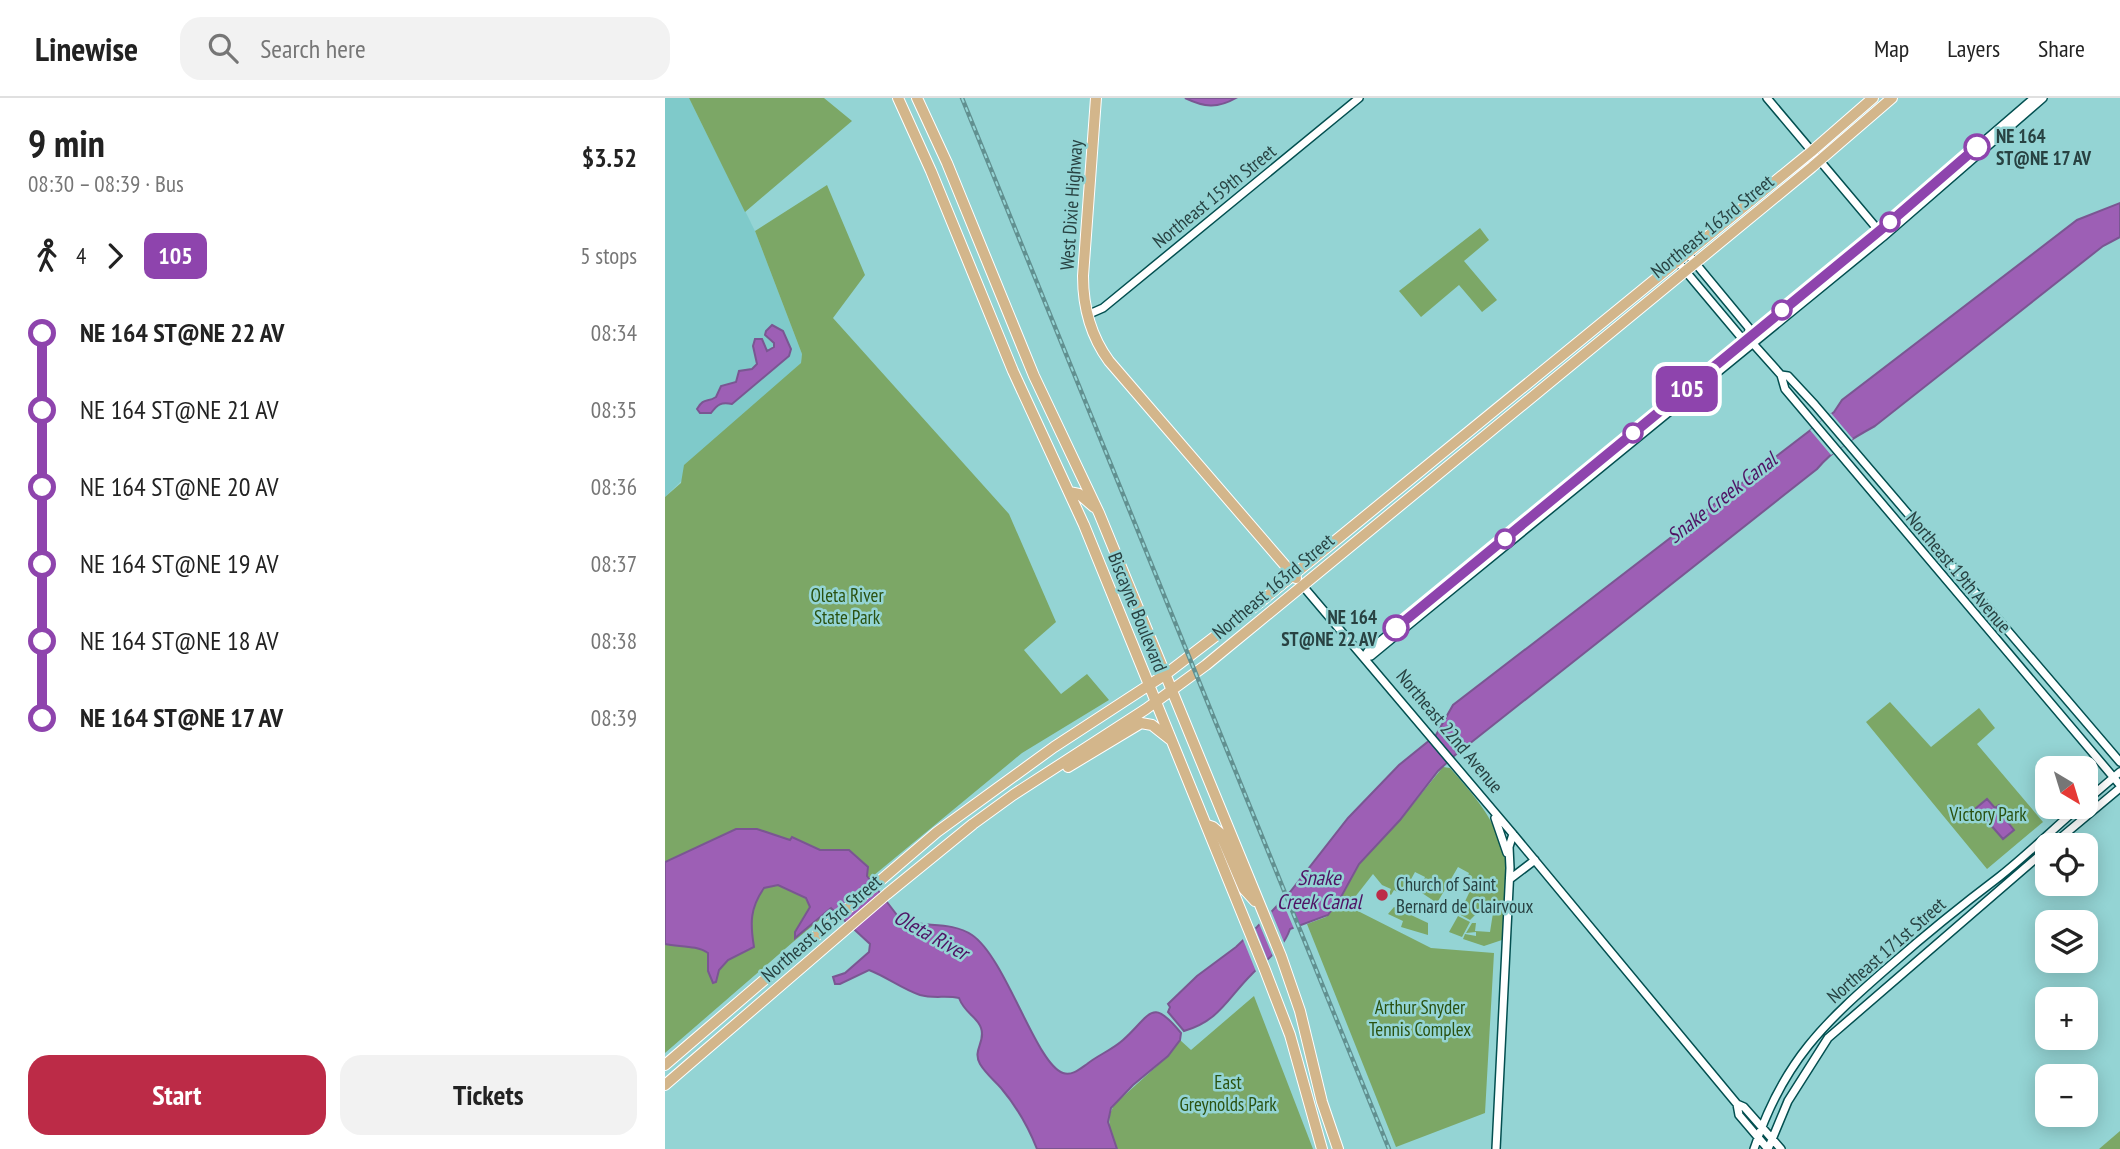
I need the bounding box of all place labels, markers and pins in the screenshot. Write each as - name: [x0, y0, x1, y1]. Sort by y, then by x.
- place label: NE 164 ST@NE 17 AV: [1996, 124, 2091, 170]
- marker: NE 164 ST@NE 17 AV: [1964, 134, 1990, 160]
- unlabelled marker: [1880, 212, 1900, 232]
- unlabelled marker: [1772, 300, 1792, 320]
- unlabelled marker: [1623, 423, 1643, 443]
- unlabelled marker: [1495, 529, 1515, 549]
- place label: NE 164 ST@NE 22 AV: [1281, 605, 1377, 651]
- marker: NE 164 ST@NE 22 AV: [1383, 615, 1409, 641]
- place label: Church of Saint Bernard de Clairvoux: [1396, 872, 1533, 918]
- marker: Church of Saint Bernard de Clairvoux: [1374, 887, 1390, 903]

